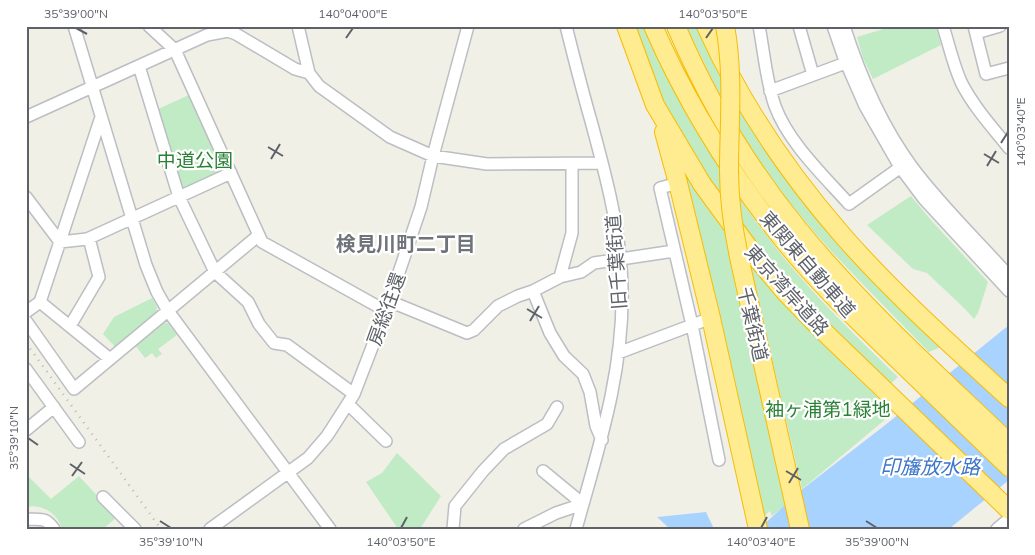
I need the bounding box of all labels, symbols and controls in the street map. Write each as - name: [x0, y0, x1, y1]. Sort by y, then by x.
- text: 35°39'00"N: [44, 6, 108, 21]
- text: 140°04'00"E: [318, 6, 388, 21]
- text: 140°03'50"E: [678, 6, 748, 21]
- text: 140°03'40"E: [1013, 97, 1028, 167]
- park label: 中道公園: [157, 148, 233, 172]
- street label: 東関東自動車道: [755, 206, 861, 322]
- street label: 旧千葉街道: [601, 214, 631, 310]
- district label: 検見川町二丁目: [336, 231, 476, 256]
- street label: 東京湾岸道路: [740, 240, 834, 340]
- street label: 房総往還: [362, 269, 410, 349]
- street label: 千葉街道: [733, 284, 773, 364]
- park label: 袖ヶ浦第1緑地: [765, 397, 891, 421]
- text: 35°39'10"N: [6, 406, 21, 470]
- water label: 印旛放水路: [880, 454, 982, 479]
- text: 35°39'10"N: [139, 534, 203, 549]
- text: 140°03'50"E: [366, 534, 436, 549]
- text: 140°03'40"E: [726, 534, 796, 549]
- text: 35°39'00"N: [845, 534, 909, 549]

